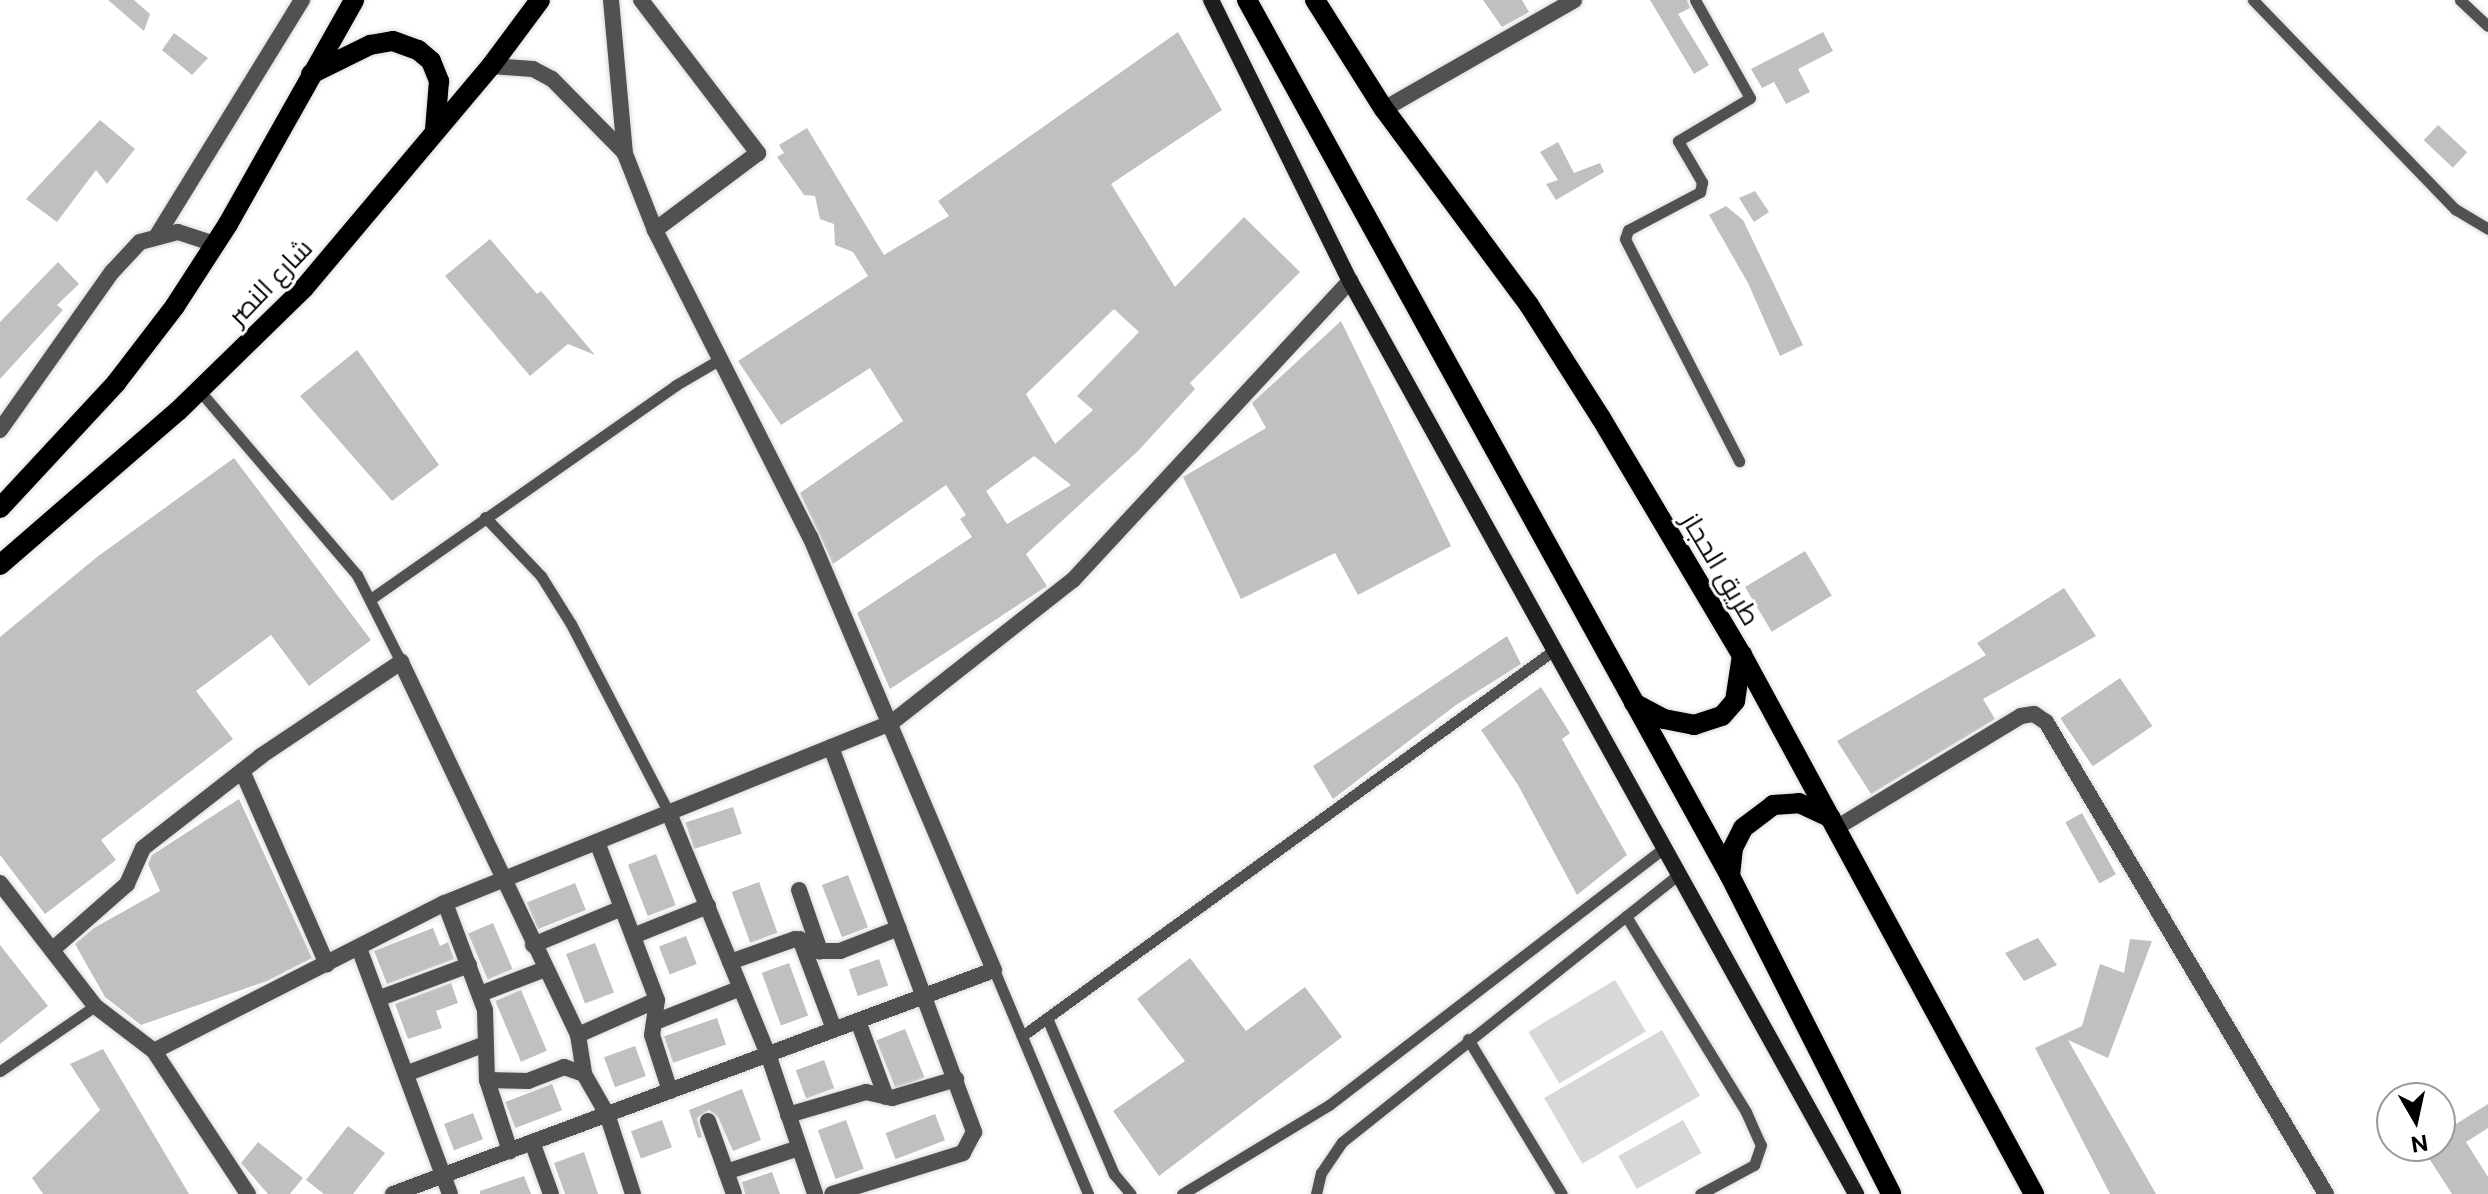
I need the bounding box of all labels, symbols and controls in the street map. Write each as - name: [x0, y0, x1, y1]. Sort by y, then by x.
- street label: شارع النصر: [221, 232, 319, 332]
- street label: طريق الحجاز: [1675, 507, 1767, 631]
- north arrow: [2376, 1082, 2456, 1162]
- text: N: [2409, 1130, 2430, 1158]

